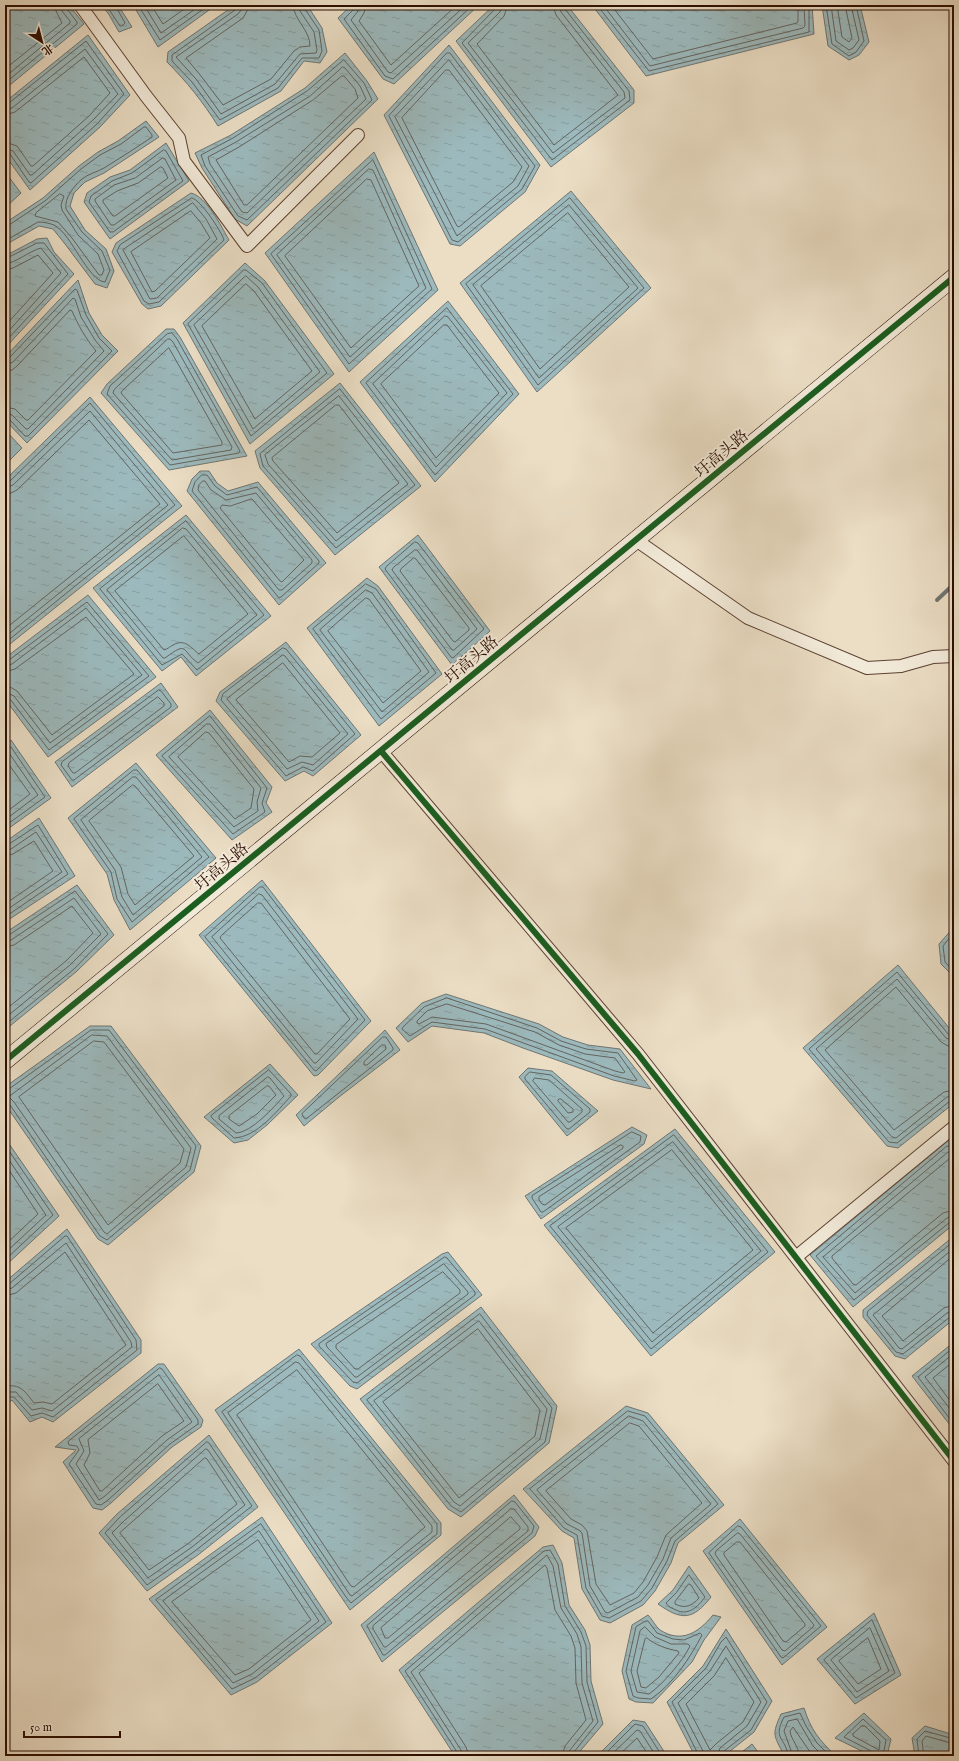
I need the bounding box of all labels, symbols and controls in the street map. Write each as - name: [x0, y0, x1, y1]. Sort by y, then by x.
- north arrow: [22, 22, 62, 62]
- text: 北: [39, 40, 56, 58]
- street label: 圩高头路: [691, 426, 753, 483]
- street label: 圩高头路: [441, 632, 503, 689]
- street label: 圩高头路: [191, 839, 253, 896]
- scale bar: [24, 1713, 120, 1739]
- text: 50 m: [30, 1720, 52, 1735]

